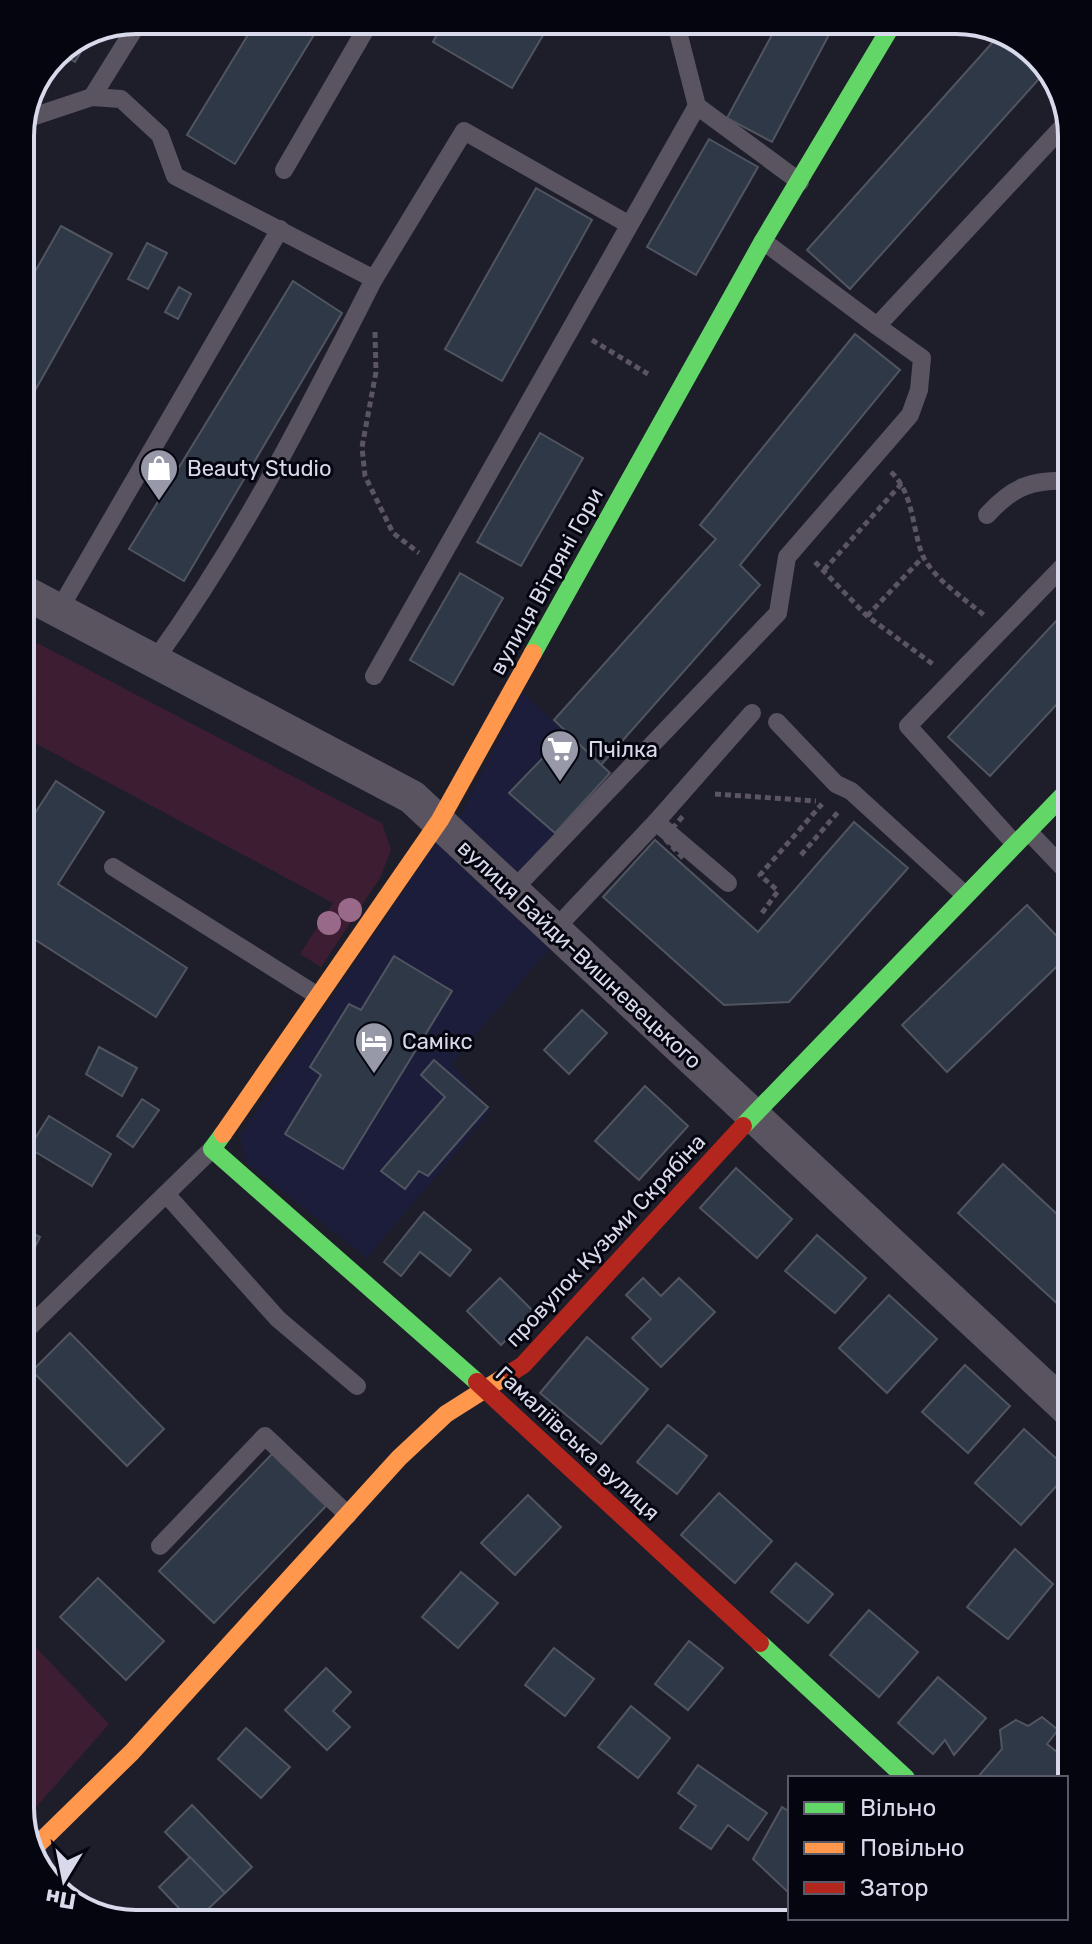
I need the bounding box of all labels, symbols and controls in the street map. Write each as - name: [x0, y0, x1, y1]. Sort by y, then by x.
- shop icon: Beauty Studio: [138, 447, 180, 502]
- place label: Beauty Studio: [187, 455, 332, 482]
- street label: вулиця Вітряні Гори: [484, 483, 609, 679]
- supermarket icon: Пчілка: [539, 728, 581, 783]
- place label: Пчілка: [588, 736, 658, 763]
- street label: вулиця Байди-Вишневецького: [452, 834, 707, 1075]
- hotel icon: Самікс: [353, 1020, 395, 1075]
- place label: Самікс: [402, 1028, 473, 1055]
- street label: провулок Кузьми Скрябіна: [500, 1128, 711, 1352]
- street label: Гамаліївська вулиця: [490, 1360, 665, 1526]
- legend: [788, 1776, 1068, 1920]
- text: Вільно: [860, 1794, 936, 1822]
- text: Повільно: [860, 1834, 965, 1862]
- north arrow: [24, 1840, 104, 1920]
- text: Затор: [860, 1874, 929, 1902]
- text: Пн: [43, 1883, 78, 1915]

